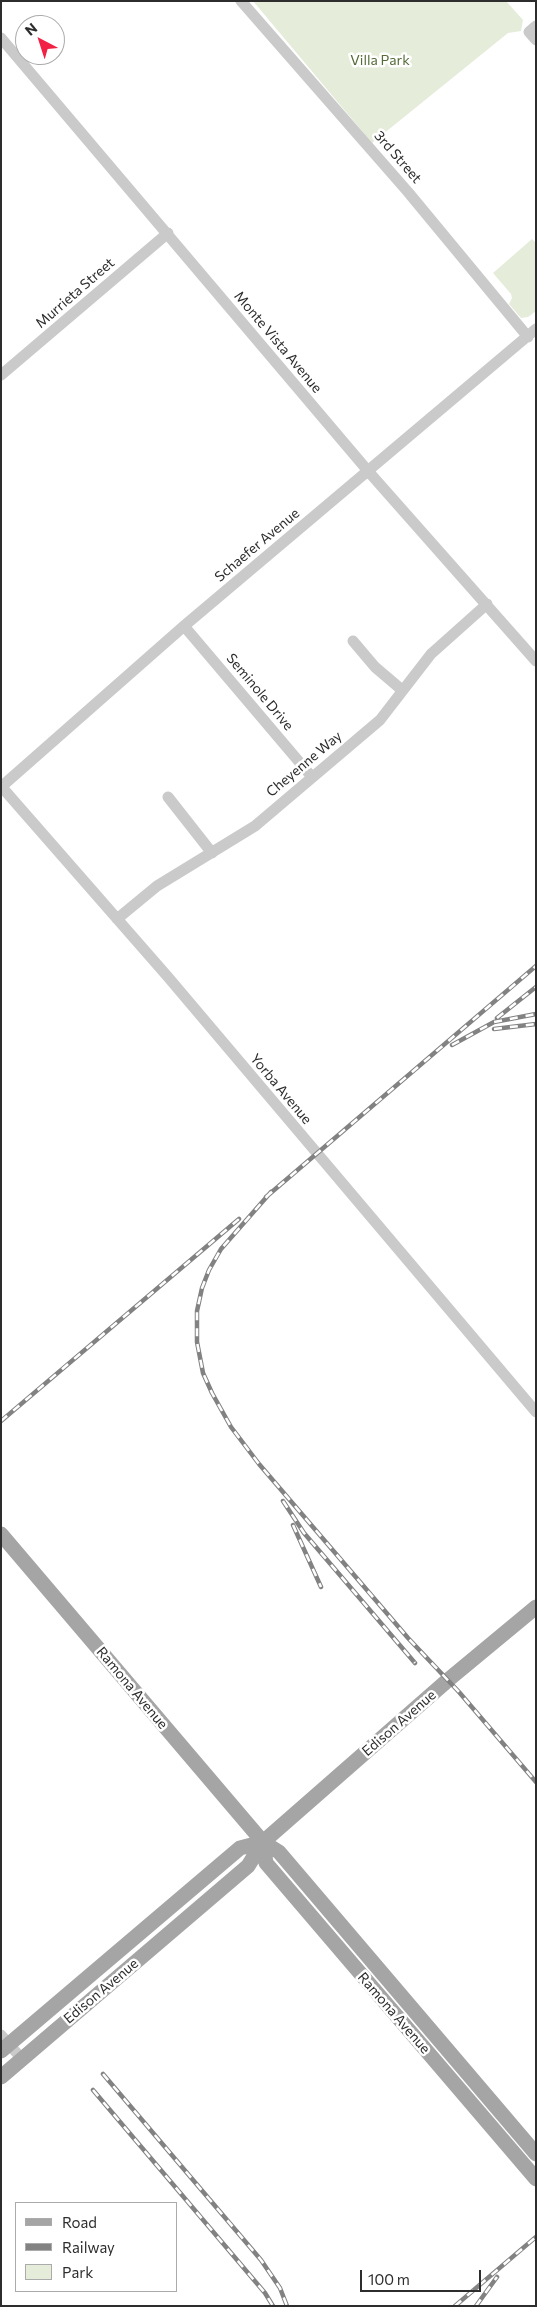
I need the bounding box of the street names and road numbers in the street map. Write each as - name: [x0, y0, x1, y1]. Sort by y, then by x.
- street label: 3rd Street: [371, 127, 425, 187]
- street label: Murrieta Street: [32, 254, 118, 332]
- street label: Monte Vista Avenue: [231, 288, 325, 396]
- street label: Schaefer Avenue: [211, 505, 303, 585]
- street label: Seminole Drive: [223, 650, 297, 734]
- street label: Cheyenne Way: [263, 728, 345, 800]
- street label: Yorba Avenue: [247, 1050, 315, 1128]
- street label: Ramona Avenue: [93, 1644, 171, 1732]
- street label: Edison Avenue: [359, 1686, 439, 1760]
- street label: Edison Avenue: [60, 1955, 142, 2027]
- street label: Ramona Avenue: [354, 1969, 434, 2057]

